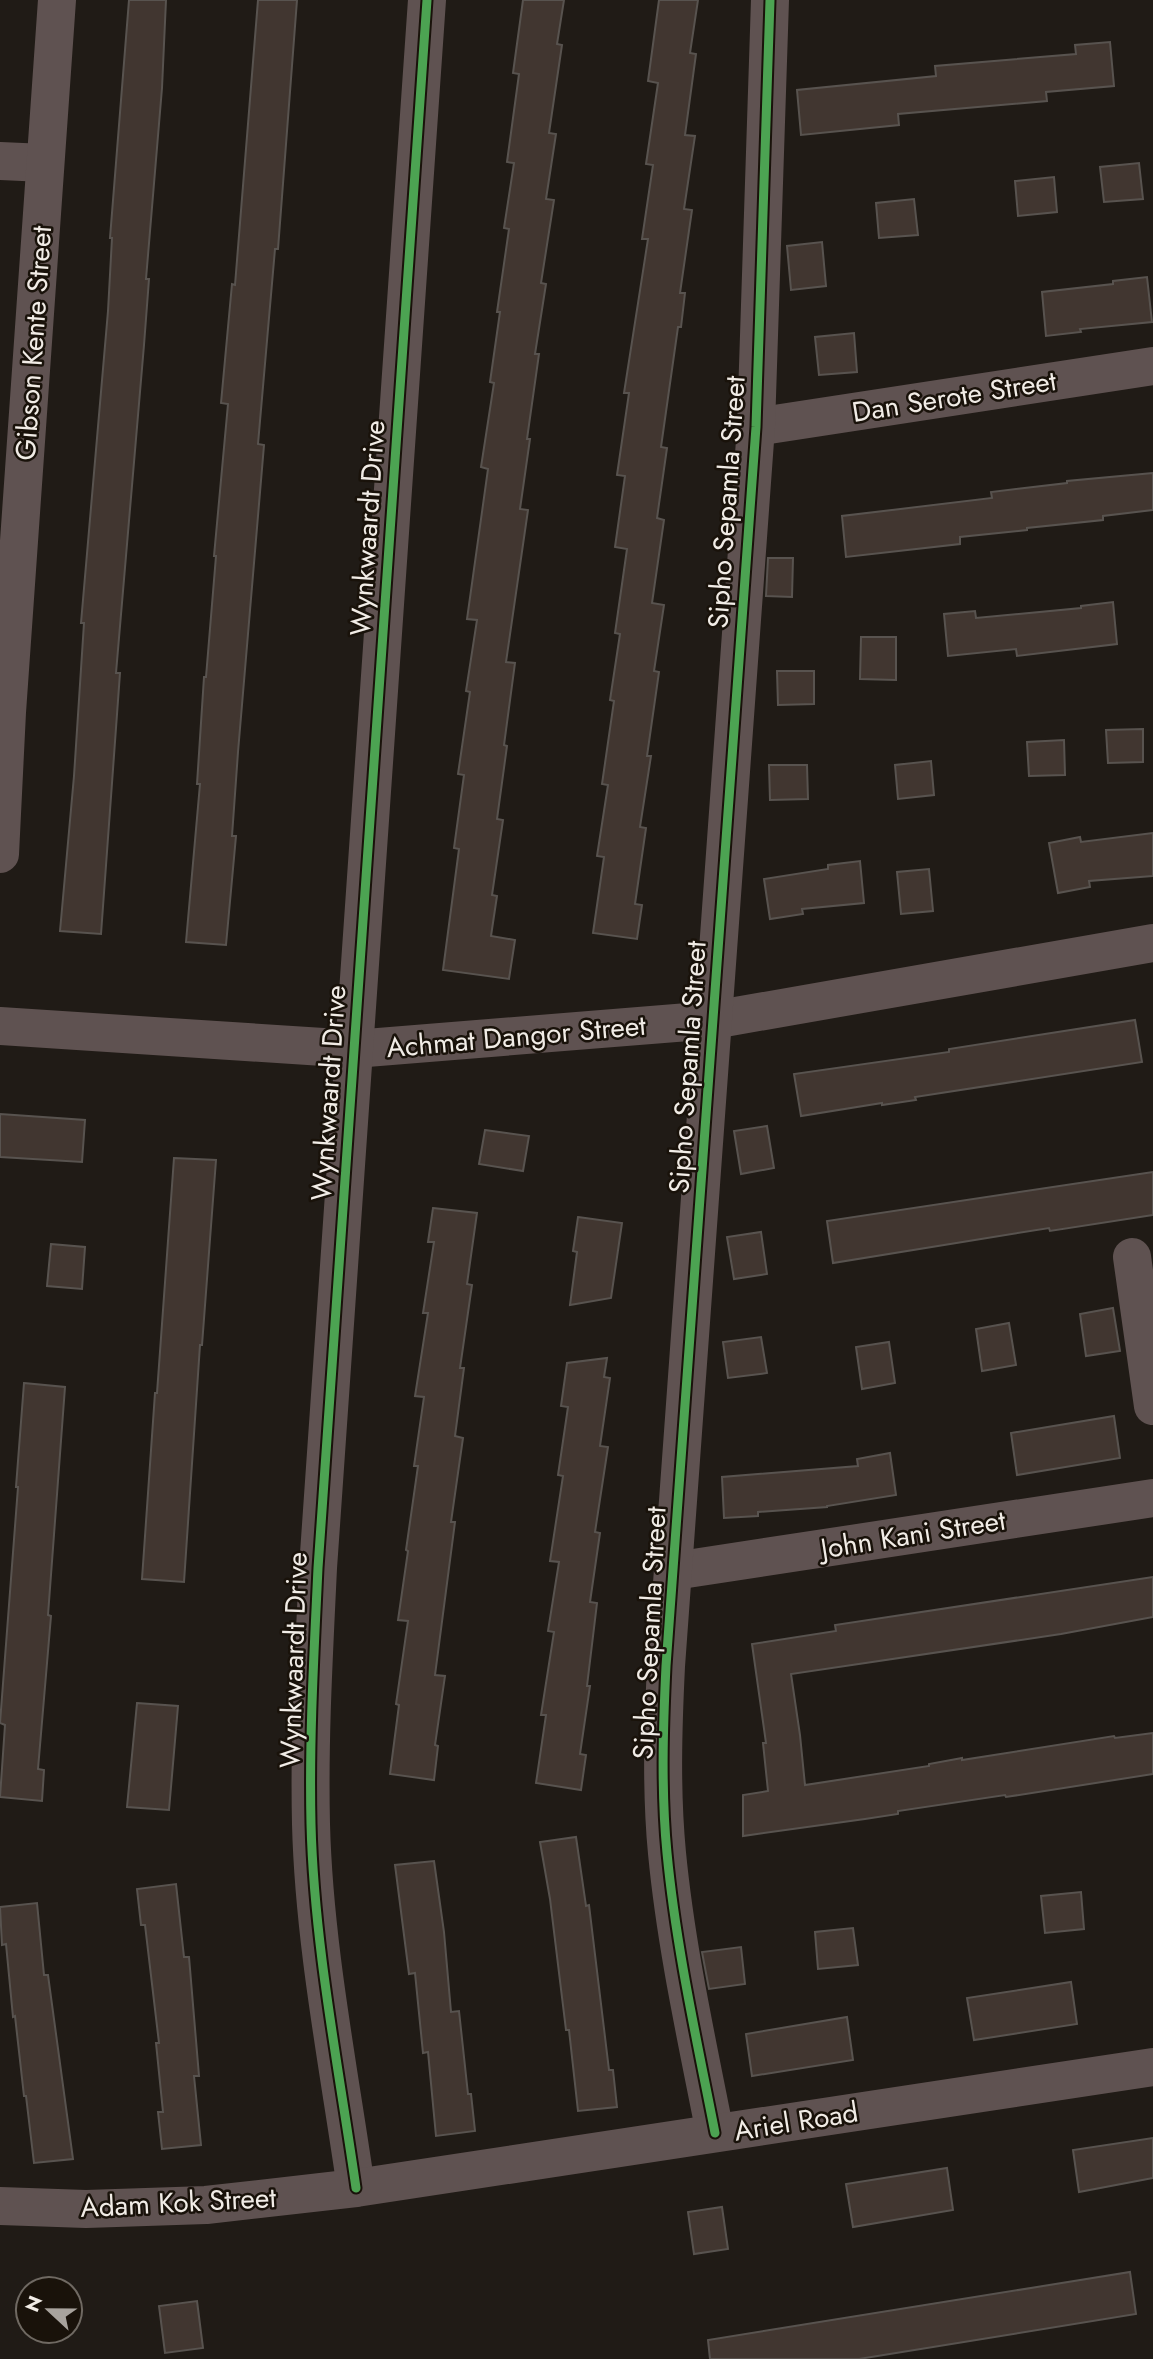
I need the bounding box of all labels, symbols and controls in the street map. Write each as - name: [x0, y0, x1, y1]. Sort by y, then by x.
- street label: Gibson Kente Street: [5, 224, 62, 462]
- street label: Dan Serote Street: [849, 360, 1059, 433]
- street label: Sipho Sepamla Street: [697, 374, 756, 630]
- street label: Wynkwaardt Drive: [340, 419, 395, 637]
- street label: Sipho Sepamla Street: [658, 939, 717, 1195]
- street label: Wynkwaardt Drive: [301, 984, 356, 1202]
- street label: Achmat Dangor Street: [385, 1005, 648, 1068]
- street label: John Kani Street: [814, 1500, 1009, 1570]
- street label: Sipho Sepamla Street: [622, 1505, 677, 1760]
- street label: Wynkwaardt Drive: [269, 1551, 318, 1769]
- street label: Ariel Road: [731, 2091, 861, 2152]
- street label: Adam Kok Street: [79, 2177, 277, 2228]
- north arrow: [14, 2275, 84, 2345]
- text: N: [18, 2292, 49, 2316]

